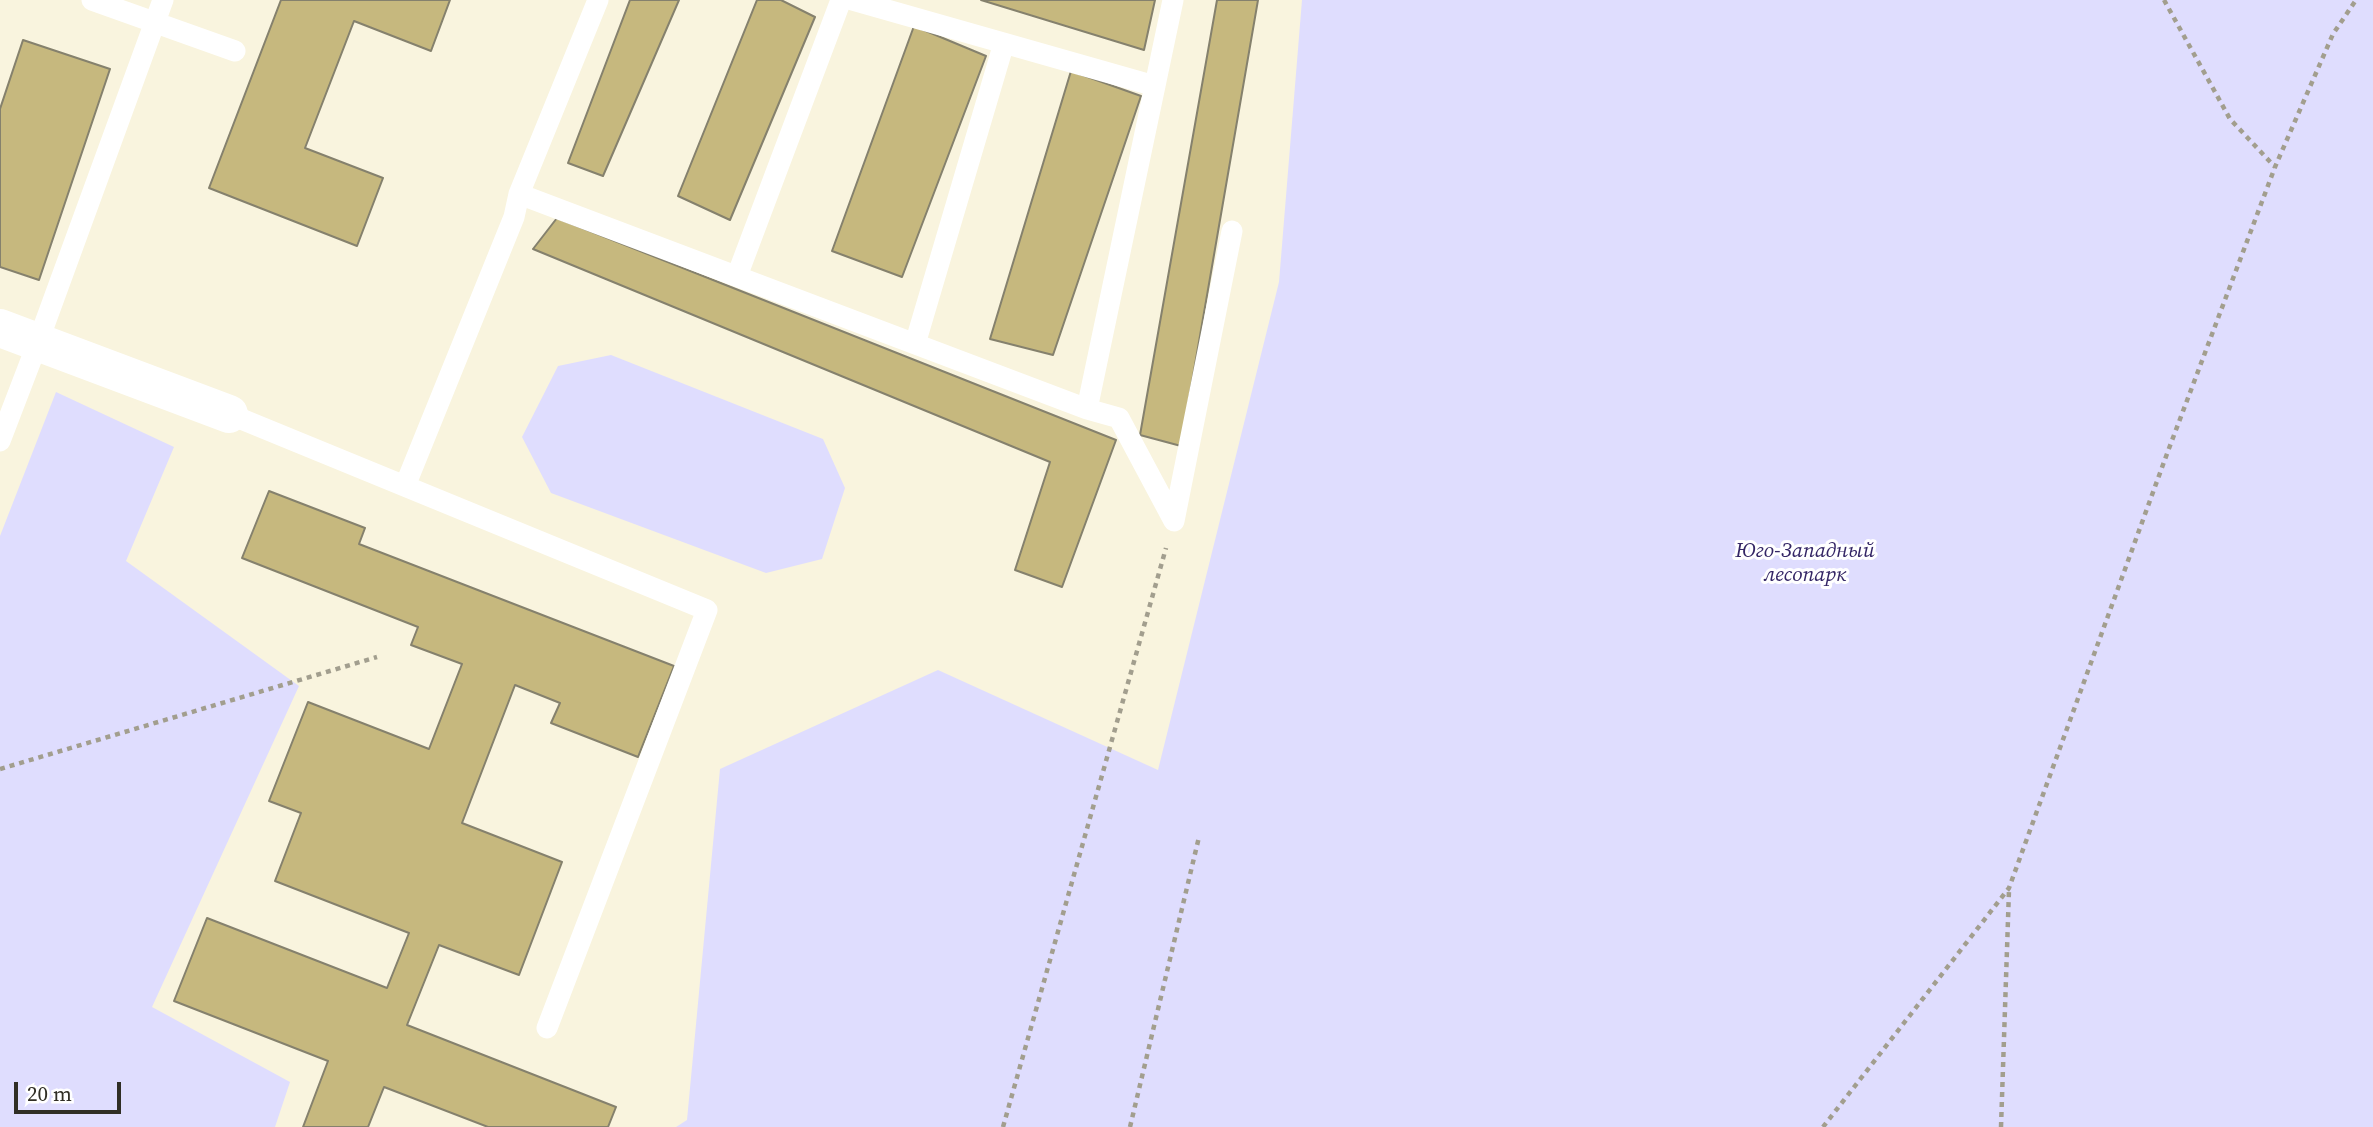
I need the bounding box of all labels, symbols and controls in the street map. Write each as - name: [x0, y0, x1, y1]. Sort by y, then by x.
- park label: Юго-Западный лесопарк: [1735, 539, 1875, 589]
- scale bar: [18, 1068, 124, 1112]
- text: 20 m: [27, 1079, 72, 1108]

